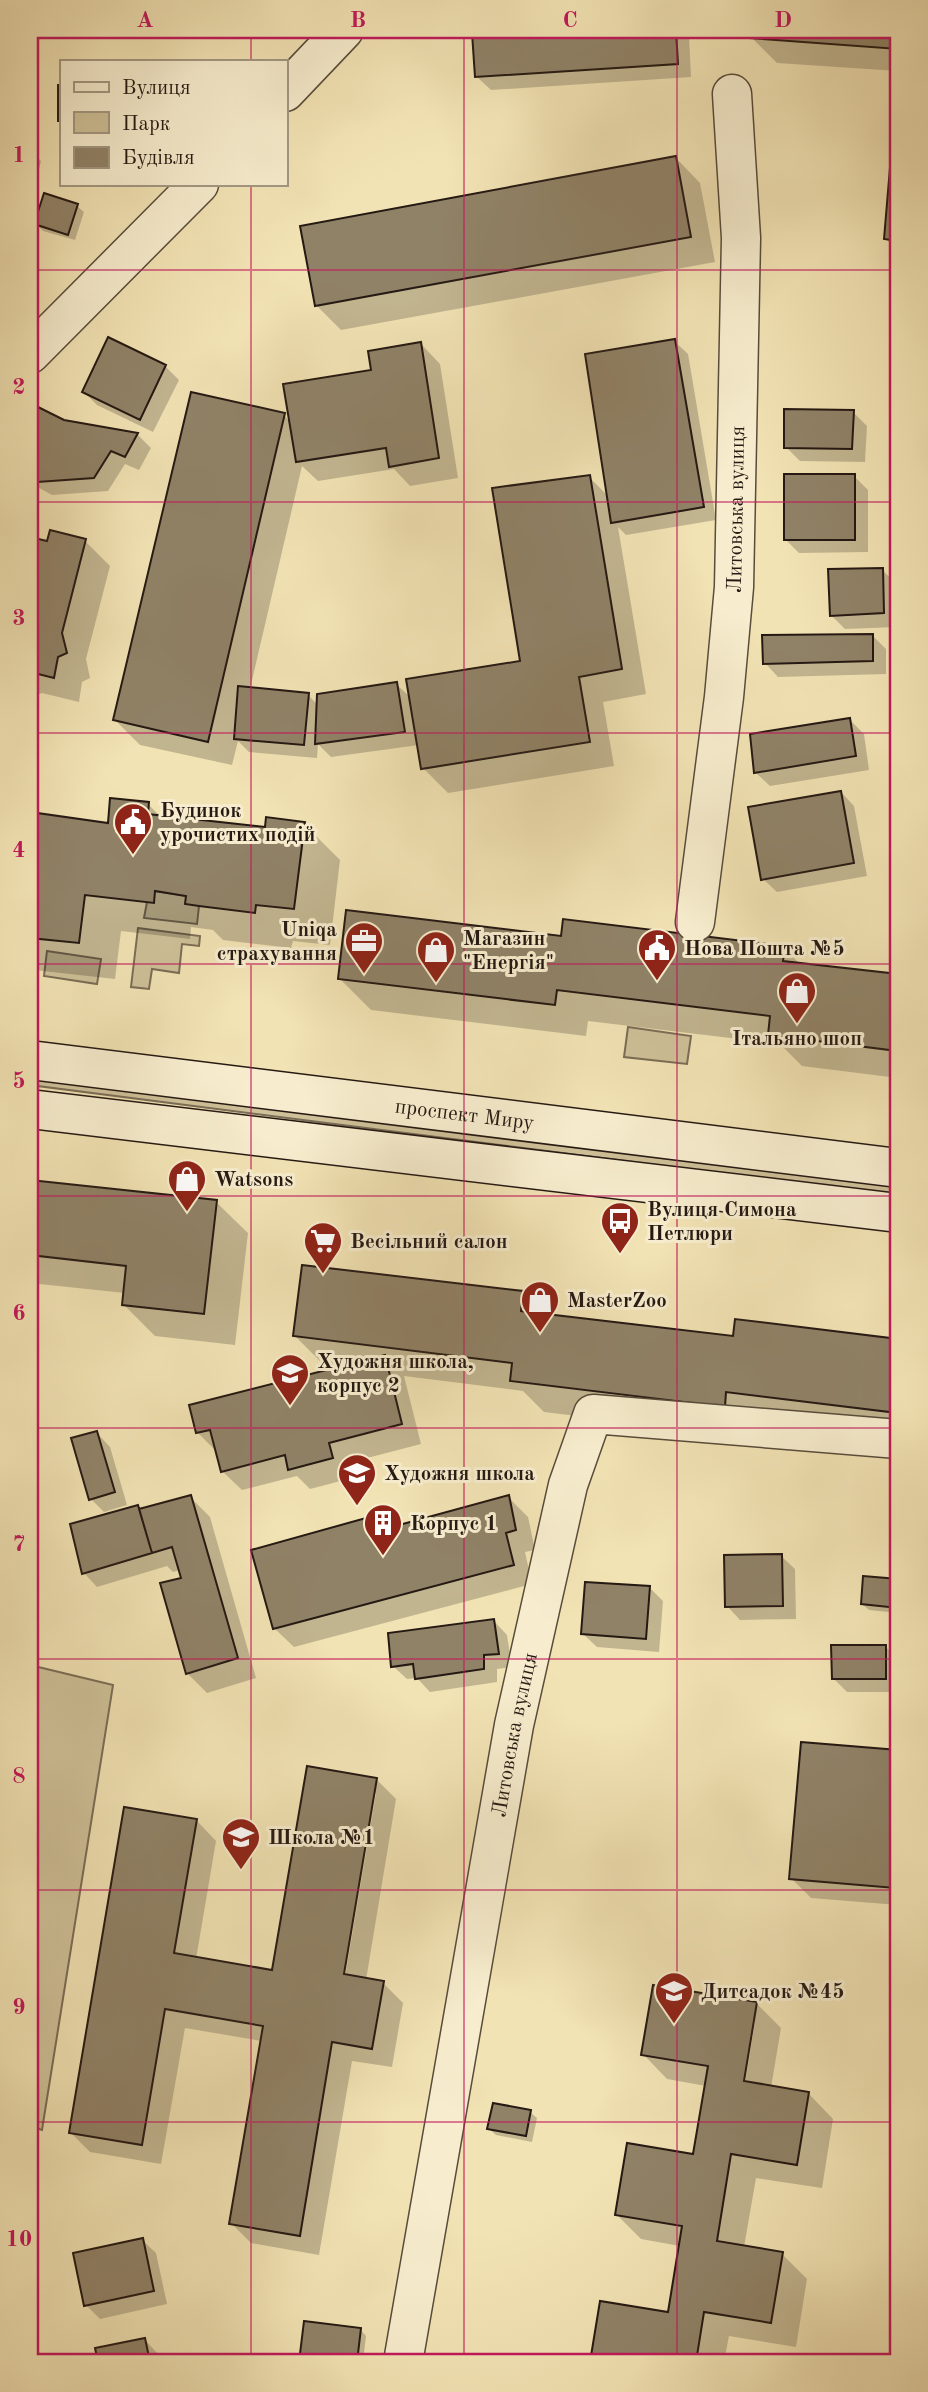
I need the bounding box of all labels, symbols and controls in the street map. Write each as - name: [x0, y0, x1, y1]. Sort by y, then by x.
- text: A: [136, 9, 154, 32]
- text: B: [350, 9, 366, 32]
- text: C: [562, 9, 578, 32]
- text: D: [774, 9, 792, 32]
- legend: [60, 60, 287, 186]
- text: Вулиця: [122, 78, 191, 99]
- text: Парк: [122, 114, 171, 135]
- text: 1: [12, 144, 26, 167]
- text: Будівля: [122, 148, 195, 169]
- text: 2: [12, 376, 26, 399]
- street label: Литовська вулиця: [725, 426, 749, 593]
- text: 3: [12, 607, 26, 630]
- public building icon: Будинок урочистих подій: [112, 801, 154, 856]
- place label: Будинок урочистих подій: [160, 801, 315, 846]
- text: 4: [12, 839, 26, 862]
- place label: Uniqa страхування: [217, 920, 337, 965]
- office icon: Uniqa страхування: [343, 920, 385, 975]
- public building icon: Нова Пошта №5: [636, 927, 678, 982]
- shop icon: Магазин "Енергія": [415, 929, 457, 984]
- place label: Магазин "Енергія": [463, 929, 554, 974]
- place label: Нова Пошта №5: [684, 939, 845, 960]
- shop icon: Італьяно шоп: [776, 970, 818, 1025]
- place label: Італьяно шоп: [732, 1029, 862, 1050]
- text: 5: [12, 1070, 26, 1093]
- street label: проспект Миру: [394, 1097, 535, 1135]
- shop icon: Watsons: [166, 1158, 208, 1213]
- place label: Watsons: [214, 1170, 293, 1191]
- bus stop icon: Вулиця Симона Петлюри: [599, 1200, 641, 1255]
- place label: Вулиця Симона Петлюри: [647, 1200, 797, 1245]
- supermarket icon: Весільний салон: [302, 1220, 344, 1275]
- place label: Весільний салон: [350, 1232, 508, 1253]
- shop icon: MasterZoo: [519, 1279, 561, 1334]
- place label: MasterZoo: [567, 1291, 667, 1312]
- text: 6: [12, 1302, 26, 1325]
- school or university icon: Художня школа, корпус 2: [269, 1352, 311, 1407]
- place label: Художня школа, корпус 2: [317, 1352, 474, 1397]
- school or university icon: Художня школа: [336, 1452, 378, 1507]
- place label: Художня школа: [384, 1464, 535, 1485]
- building icon: Корпус 1: [362, 1502, 404, 1557]
- place label: Корпус 1: [410, 1514, 497, 1535]
- text: 7: [12, 1533, 26, 1556]
- street label: Литовська вулиця: [489, 1651, 542, 1819]
- text: 8: [12, 1765, 26, 1788]
- school or university icon: Школа №1: [220, 1816, 262, 1871]
- place label: Школа №1: [268, 1828, 375, 1849]
- school or university icon: Дитсадок №45: [653, 1970, 695, 2025]
- place label: Дитсадок №45: [701, 1982, 844, 2003]
- text: 9: [12, 1996, 26, 2019]
- text: 10: [6, 2228, 32, 2251]

